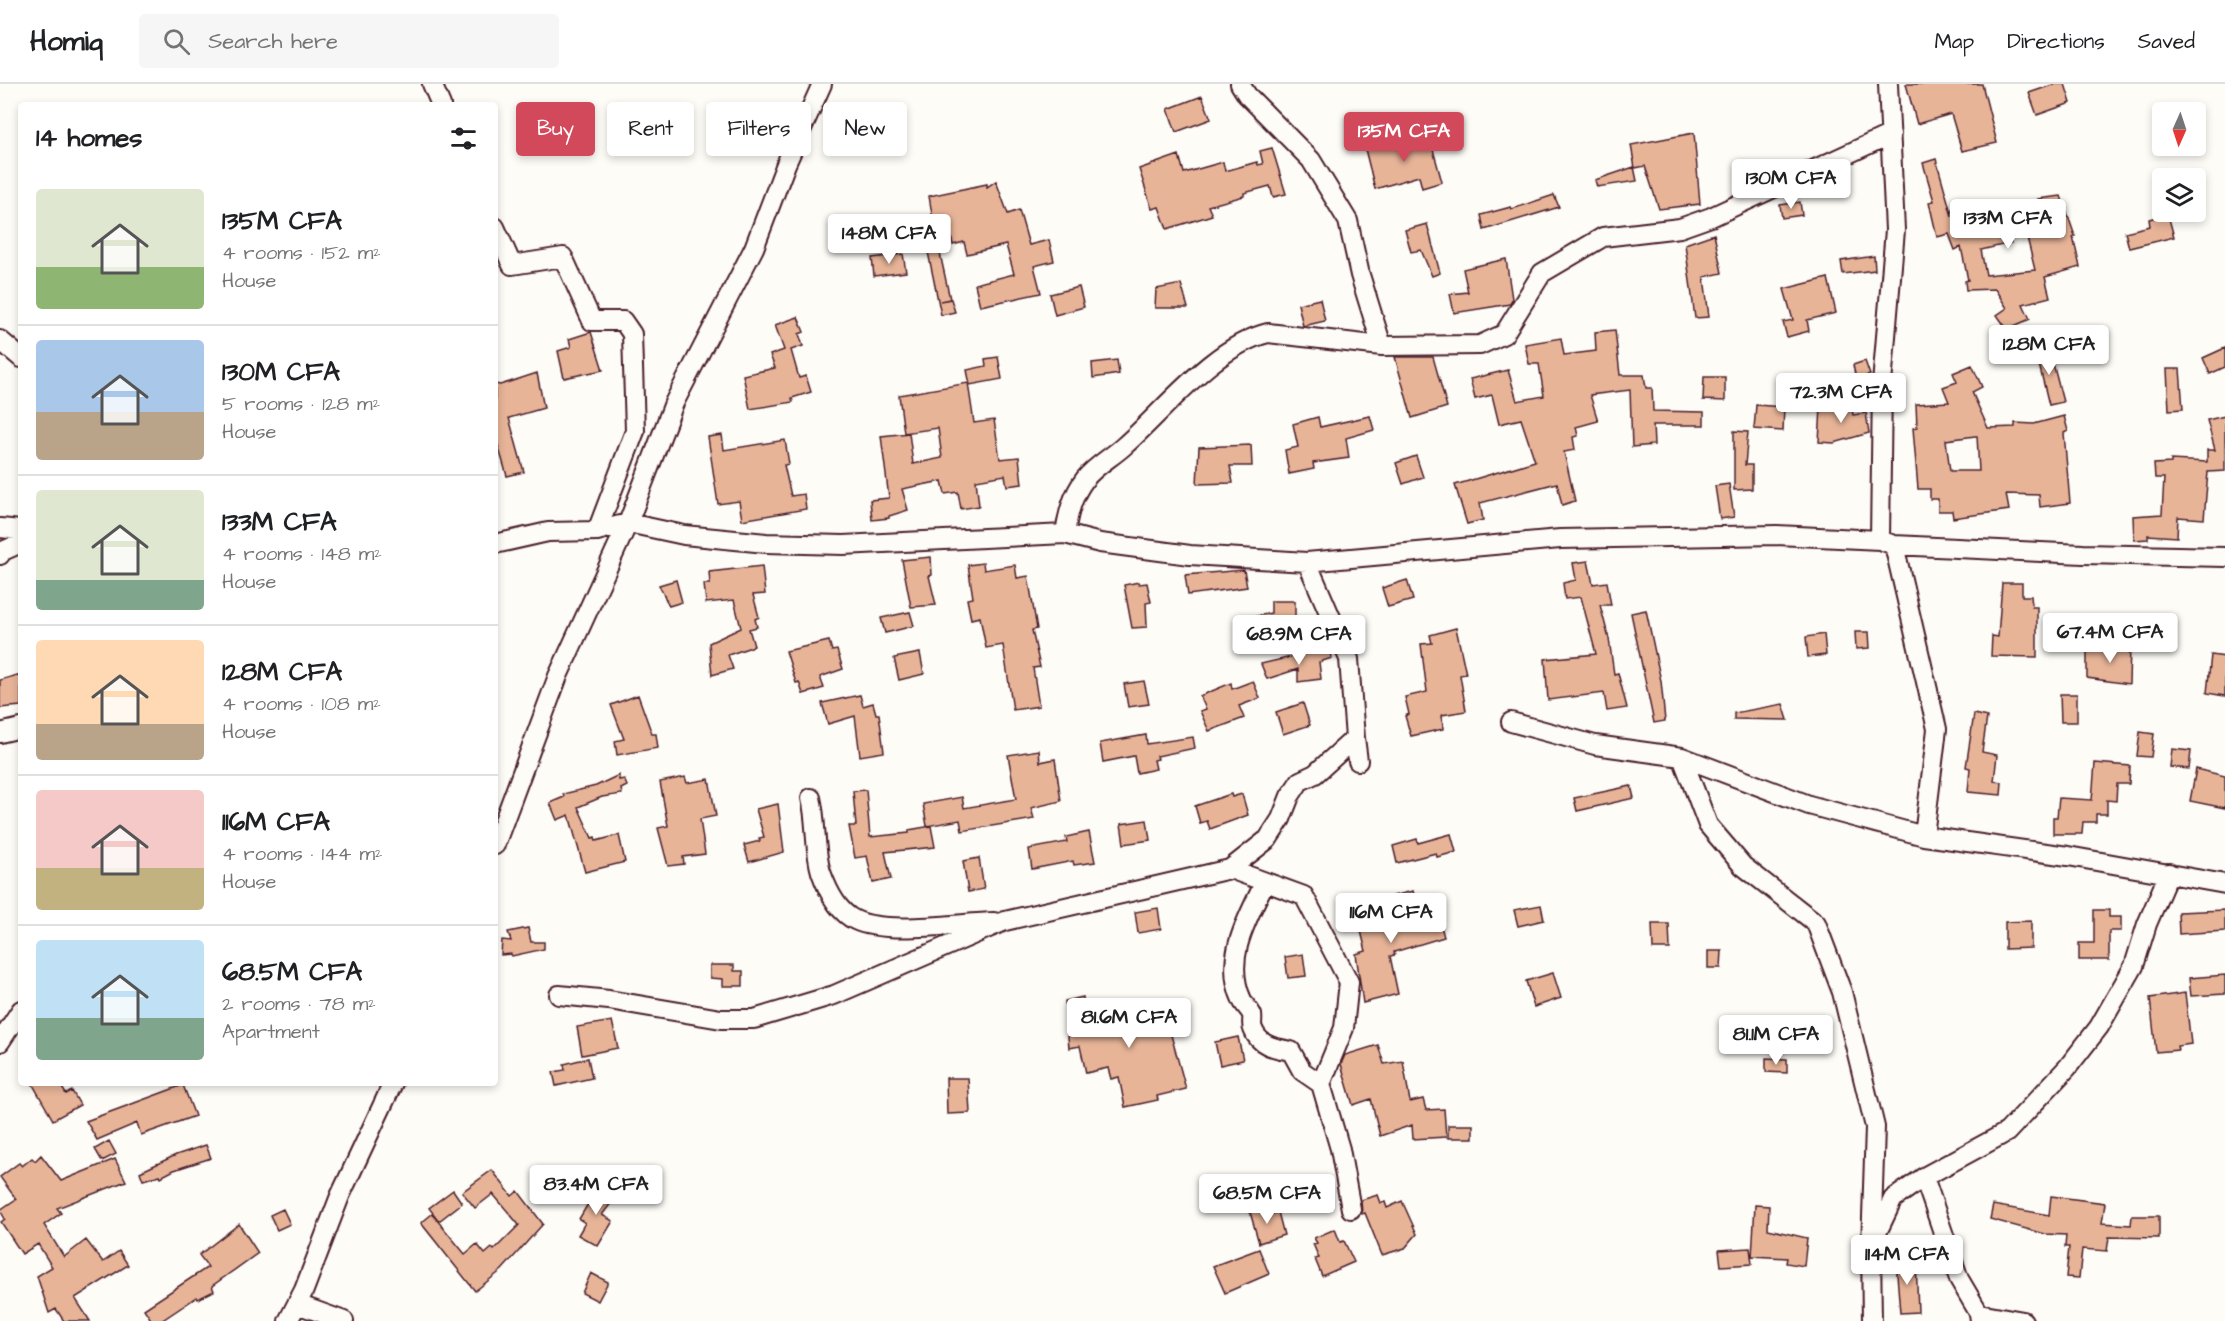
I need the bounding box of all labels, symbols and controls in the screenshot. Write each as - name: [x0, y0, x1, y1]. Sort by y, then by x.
- search box: [139, 14, 559, 68]
- text: Homiq: [30, 22, 103, 61]
- icon: search: [160, 25, 193, 58]
- text: Search here: [208, 26, 338, 57]
- text: Map: [1934, 27, 1974, 56]
- text: Directions: [2007, 27, 2105, 56]
- text: Saved: [2138, 27, 2195, 56]
- chip: Buy: [516, 102, 595, 156]
- chip: Rent: [607, 102, 694, 156]
- chip: Filters: [706, 102, 811, 156]
- chip: New: [823, 102, 907, 156]
- north arrow: [2152, 102, 2206, 156]
- map controls: [2152, 102, 2206, 222]
- pin: 135M CFA: [1342, 112, 1466, 163]
- text: 135M CFA: [1358, 117, 1450, 145]
- text: 14 homes: [36, 120, 142, 156]
- icon: filters: [447, 122, 480, 155]
- pin: 130M CFA: [1729, 159, 1853, 210]
- text: 130M CFA: [1746, 164, 1836, 192]
- button: layers: [2152, 168, 2206, 222]
- pin: 133M CFA: [1946, 199, 2070, 250]
- text: 135M CFA: [222, 203, 342, 239]
- text: 133M CFA: [1964, 204, 2052, 232]
- icon: home: [84, 213, 156, 285]
- pin: 148M CFA: [827, 214, 951, 265]
- text: 148M CFA: [842, 219, 936, 247]
- text: 4 rooms · 152 m²: [222, 239, 381, 267]
- text: House: [222, 267, 276, 295]
- pin: 128M CFA: [1987, 325, 2111, 376]
- text: 128M CFA: [2003, 330, 2095, 358]
- text: 130M CFA: [222, 354, 340, 390]
- icon: home: [84, 364, 156, 436]
- pin: 72.3M CFA: [1772, 373, 1910, 424]
- text: 72.3M CFA: [1790, 378, 1892, 406]
- text: 5 rooms · 128 m²: [222, 390, 380, 418]
- text: House: [222, 418, 276, 446]
- text: 133M CFA: [222, 504, 337, 540]
- icon: home: [84, 514, 156, 586]
- text: 4 rooms · 148 m²: [222, 540, 382, 568]
- text: House: [222, 568, 276, 596]
- pin: 67.4M CFA: [2041, 613, 2179, 664]
- pin: 68.9M CFA: [1230, 615, 1368, 666]
- text: 67.4M CFA: [2057, 618, 2163, 646]
- text: 68.9M CFA: [1246, 620, 1352, 648]
- text: 128M CFA: [222, 654, 342, 690]
- icon: home: [84, 664, 156, 736]
- text: 4 rooms · 108 m²: [222, 690, 381, 718]
- text: House: [222, 718, 276, 746]
- text: 116M CFA: [222, 804, 330, 840]
- icon: home: [84, 814, 156, 886]
- text: 4 rooms · 144 m²: [222, 840, 382, 868]
- text: House: [222, 868, 276, 896]
- pin: 116M CFA: [1329, 893, 1453, 944]
- text: 116M CFA: [1349, 898, 1433, 926]
- text: 68.5M CFA: [222, 954, 362, 990]
- icon: home: [84, 964, 156, 1036]
- text: 2 rooms · 78 m²: [222, 990, 376, 1018]
- pin: 81.6M CFA: [1060, 998, 1198, 1049]
- text: 81.6M CFA: [1081, 1003, 1177, 1031]
- pin: 81.1M CFA: [1707, 1015, 1845, 1066]
- text: Apartment: [222, 1018, 320, 1046]
- text: 81.1M CFA: [1733, 1020, 1819, 1048]
- pin: 83.4M CFA: [527, 1165, 665, 1216]
- text: 83.4M CFA: [544, 1170, 648, 1198]
- pin: 68.5M CFA: [1198, 1174, 1336, 1225]
- text: 68.5M CFA: [1213, 1179, 1321, 1207]
- pin: 114M CFA: [1845, 1235, 1969, 1286]
- text: 114M CFA: [1865, 1240, 1949, 1268]

